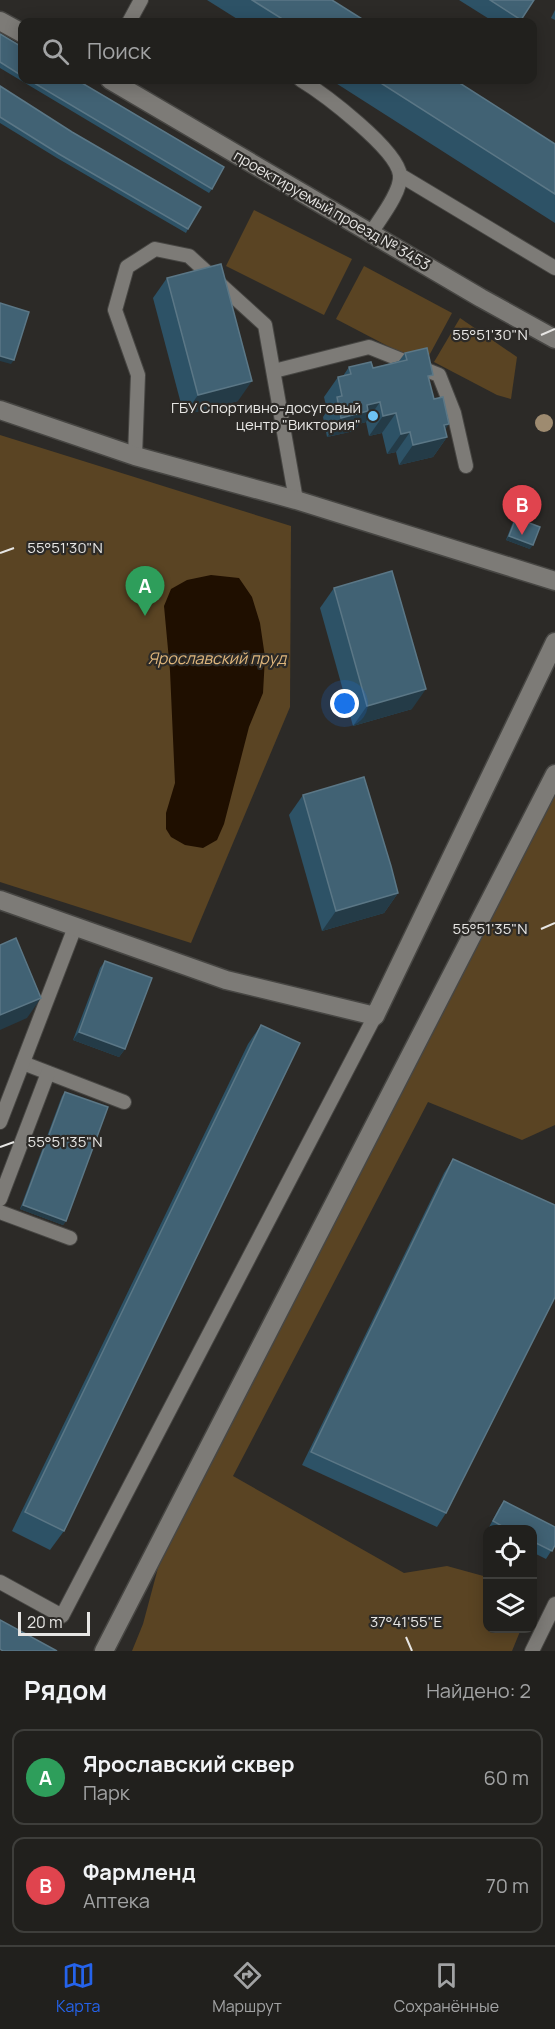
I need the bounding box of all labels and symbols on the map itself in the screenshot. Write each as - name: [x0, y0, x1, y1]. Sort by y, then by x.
- street label: проектируемый проезд № 3453: [230, 145, 434, 275]
- text: 55°51'30"N: [452, 324, 528, 345]
- place label: ГБУ Спортивно-досуговый центр "Виктория": [171, 397, 361, 435]
- marker: ГБУ Спортивно-досуговый центр "Виктория": [366, 409, 380, 423]
- pin: B: [502, 486, 542, 535]
- text: 55°51'30"N: [27, 537, 103, 558]
- pin: A: [126, 566, 164, 616]
- water label: Ярославский пруд: [148, 647, 288, 669]
- your location: [330, 689, 359, 718]
- text: 55°51'35"N: [453, 918, 527, 939]
- text: 55°51'35"N: [28, 1131, 102, 1152]
- scale bar: [18, 1609, 90, 1636]
- text: 37°41'55"E: [370, 1611, 442, 1632]

